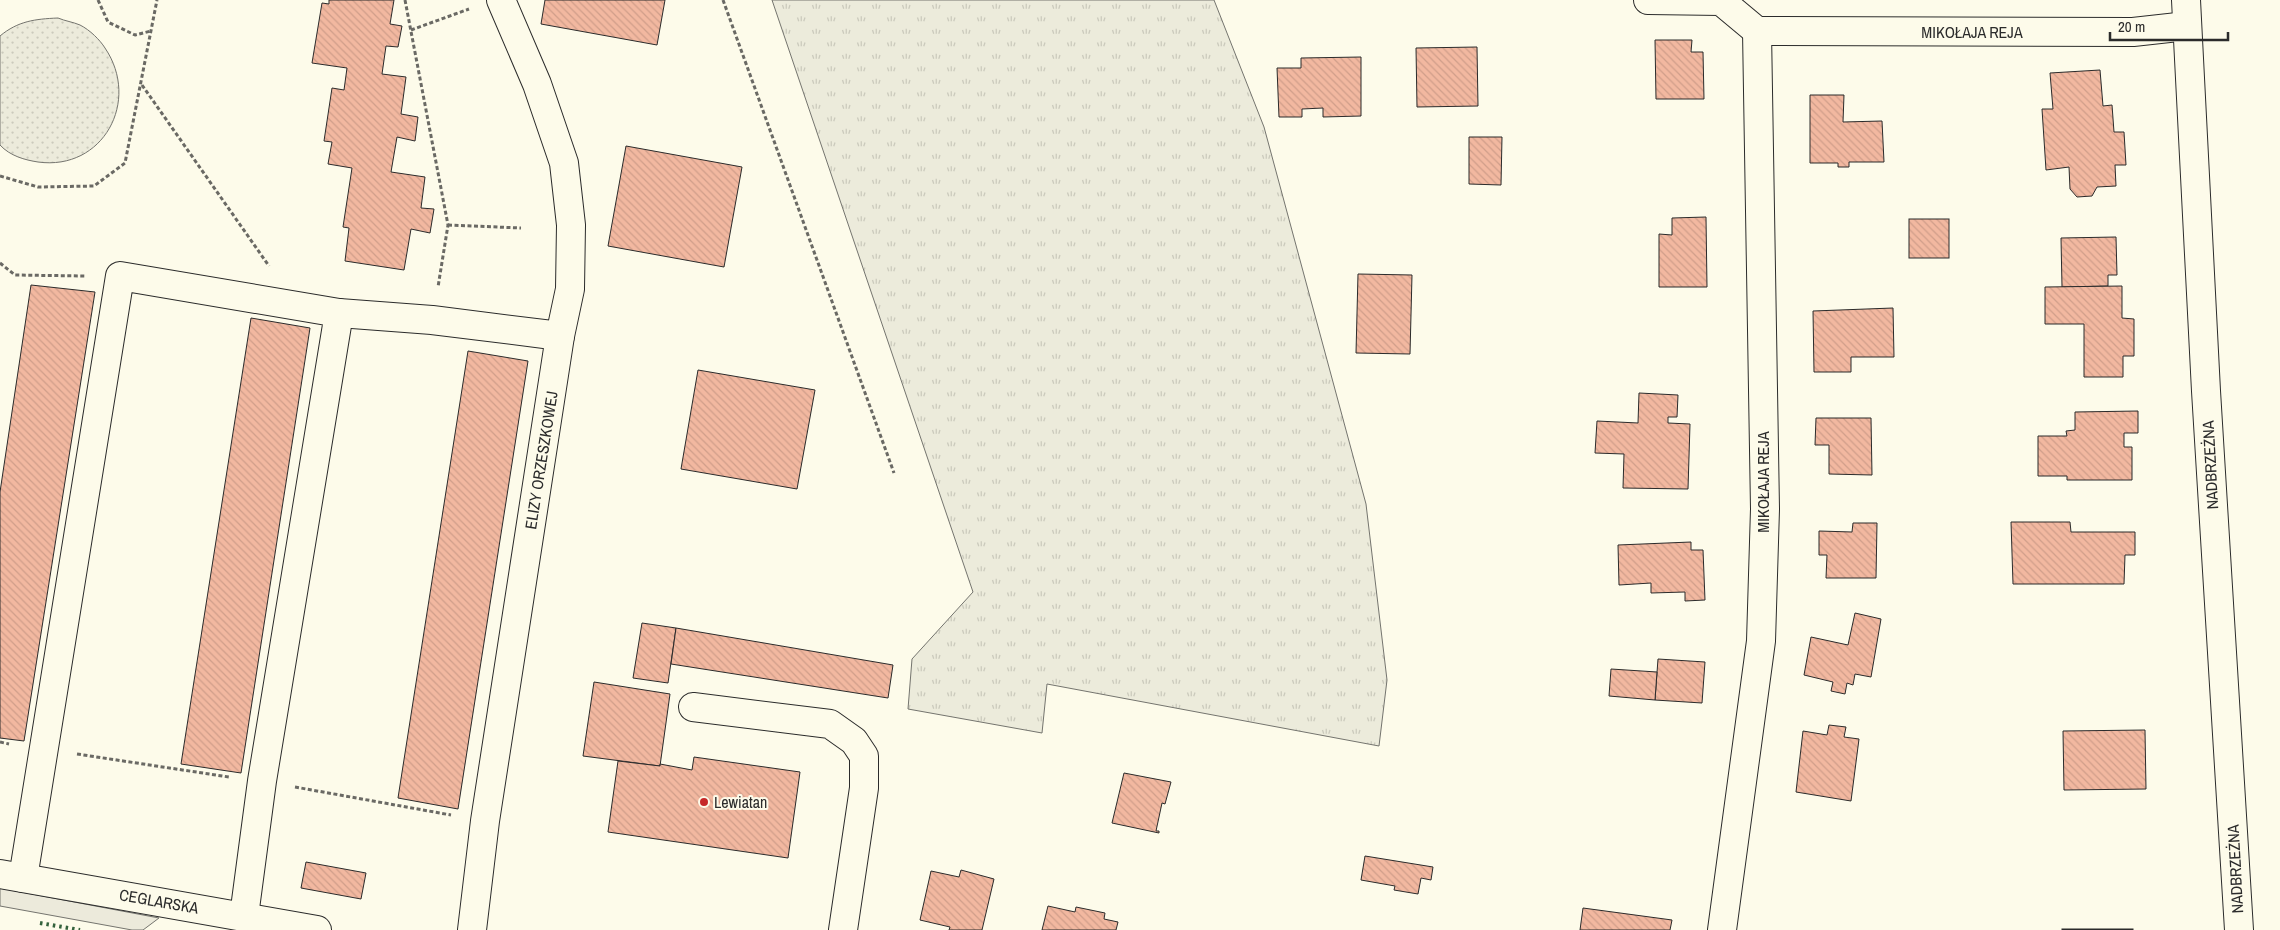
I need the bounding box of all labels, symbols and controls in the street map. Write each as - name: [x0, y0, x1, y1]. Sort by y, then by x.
- scale bar: [2110, 10, 2228, 42]
- text: 20 m: [2118, 16, 2145, 37]
- street label: MIKOŁAJA REJA: [1921, 21, 2023, 43]
- street label: ELIZY ORZESZKOWEJ: [519, 389, 563, 531]
- street label: NADBRZEŻNA: [2197, 420, 2223, 510]
- street label: MIKOŁAJA REJA: [1752, 431, 1774, 533]
- place label: Lewiatan: [714, 791, 767, 813]
- marker: Lewiatan: [698, 796, 710, 808]
- street label: NADBRZEŻNA: [2222, 824, 2248, 914]
- street label: CEGLARSKA: [118, 883, 201, 919]

